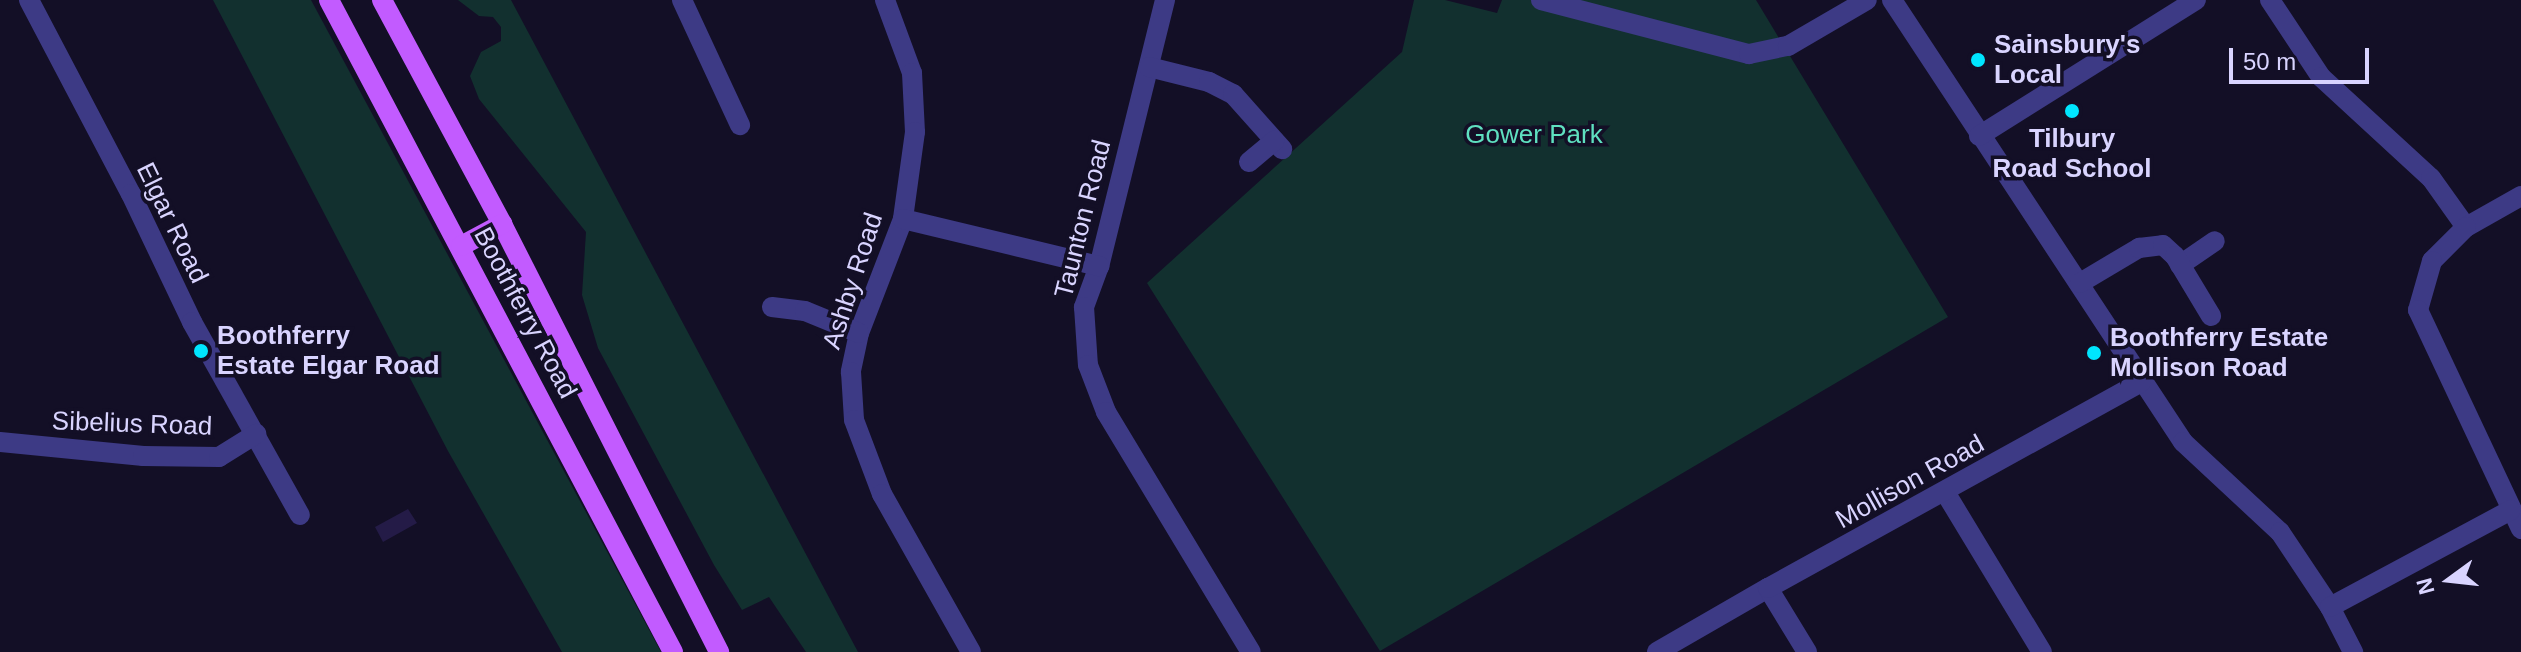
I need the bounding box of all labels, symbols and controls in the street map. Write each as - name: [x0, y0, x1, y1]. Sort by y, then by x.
- place label: Sainsbury's Local: [1994, 29, 2140, 90]
- scale bar: [2233, 32, 2373, 82]
- text: 50 m: [2243, 48, 2296, 75]
- marker: Sainsbury's Local: [1969, 51, 1987, 69]
- marker: Tilbury Road School: [2063, 102, 2081, 120]
- park label: Gower Park: [1465, 119, 1603, 151]
- place label: Tilbury Road School: [1993, 123, 2151, 184]
- street label: Taunton Road: [1048, 137, 1118, 301]
- street label: Elgar Road: [129, 158, 215, 288]
- street label: Ashby Road: [816, 209, 890, 353]
- street label: Boothferry Road: [467, 222, 583, 404]
- place label: Boothferry Estate Elgar Road: [217, 320, 440, 382]
- place label: Boothferry Estate Mollison Road: [2110, 322, 2328, 384]
- marker: Boothferry Estate Elgar Road: [192, 342, 210, 360]
- marker: Boothferry Estate Mollison Road: [2085, 344, 2103, 362]
- street label: Sibelius Road: [51, 406, 213, 442]
- street label: Mollison Road: [1830, 428, 1990, 536]
- north arrow: [2409, 540, 2489, 620]
- text: N: [2411, 575, 2439, 597]

